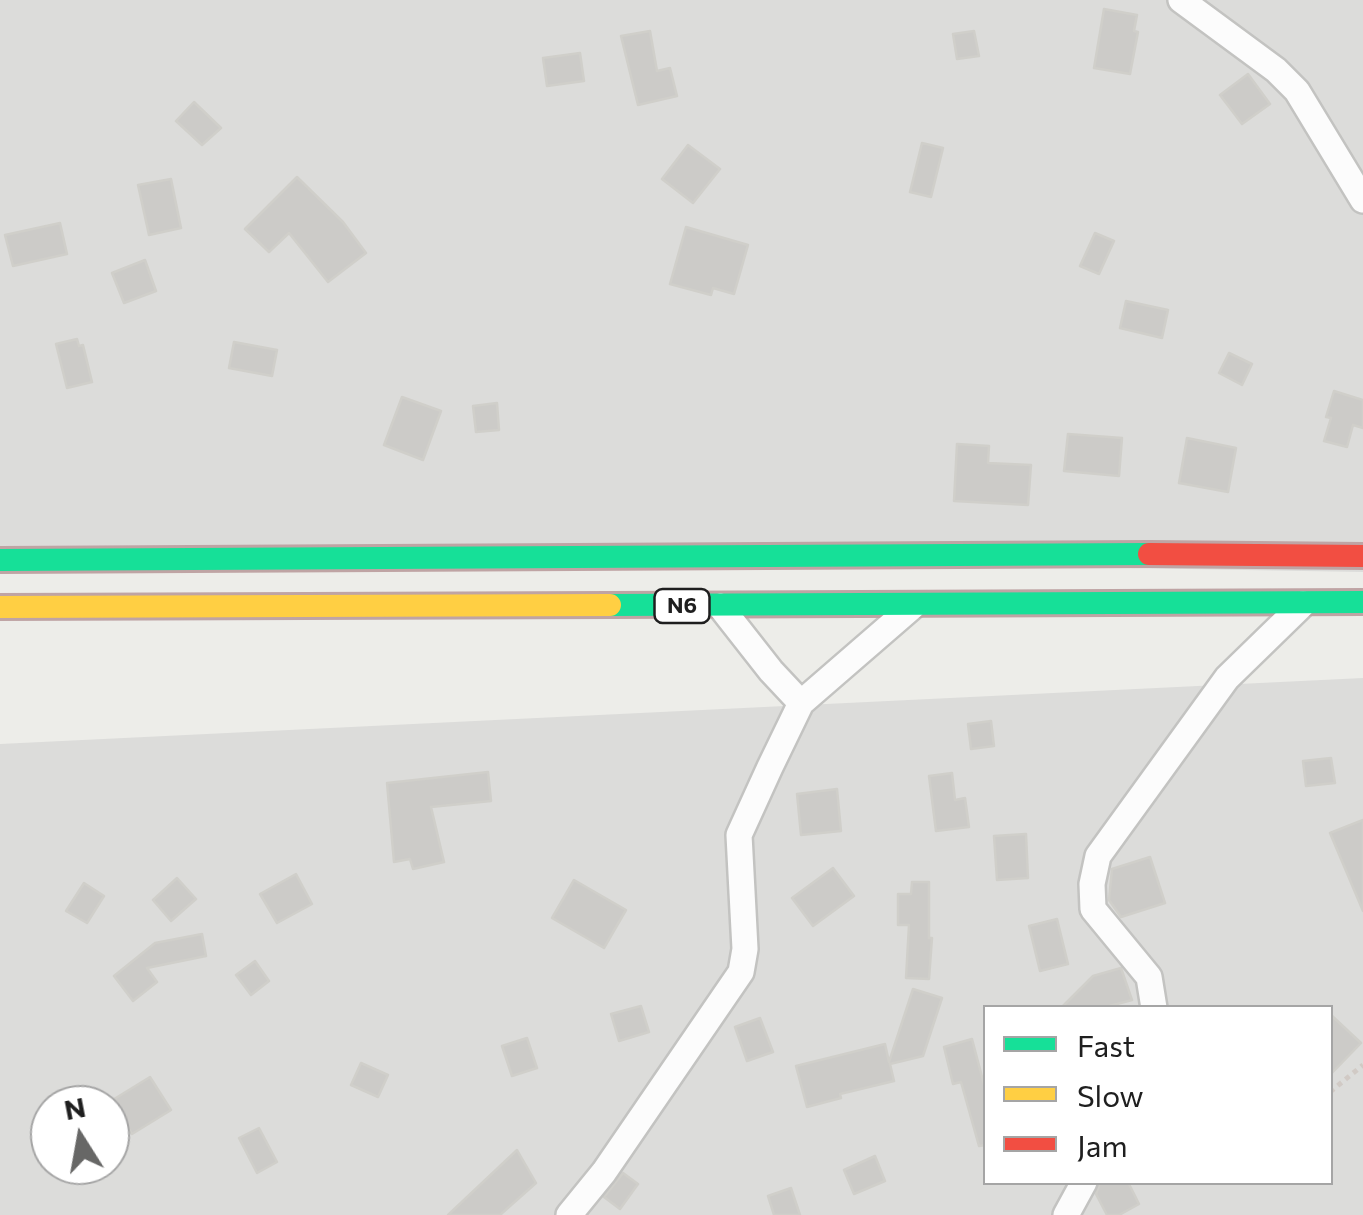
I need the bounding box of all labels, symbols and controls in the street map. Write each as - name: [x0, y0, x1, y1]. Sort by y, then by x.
- road number: N6: [654, 589, 710, 623]
- legend: [983, 1005, 1333, 1185]
- text: Fast: [1077, 1026, 1135, 1063]
- text: Slow: [1077, 1076, 1144, 1113]
- north arrow: [30, 1085, 130, 1185]
- text: N: [61, 1089, 88, 1126]
- text: Jam: [1077, 1126, 1128, 1163]

